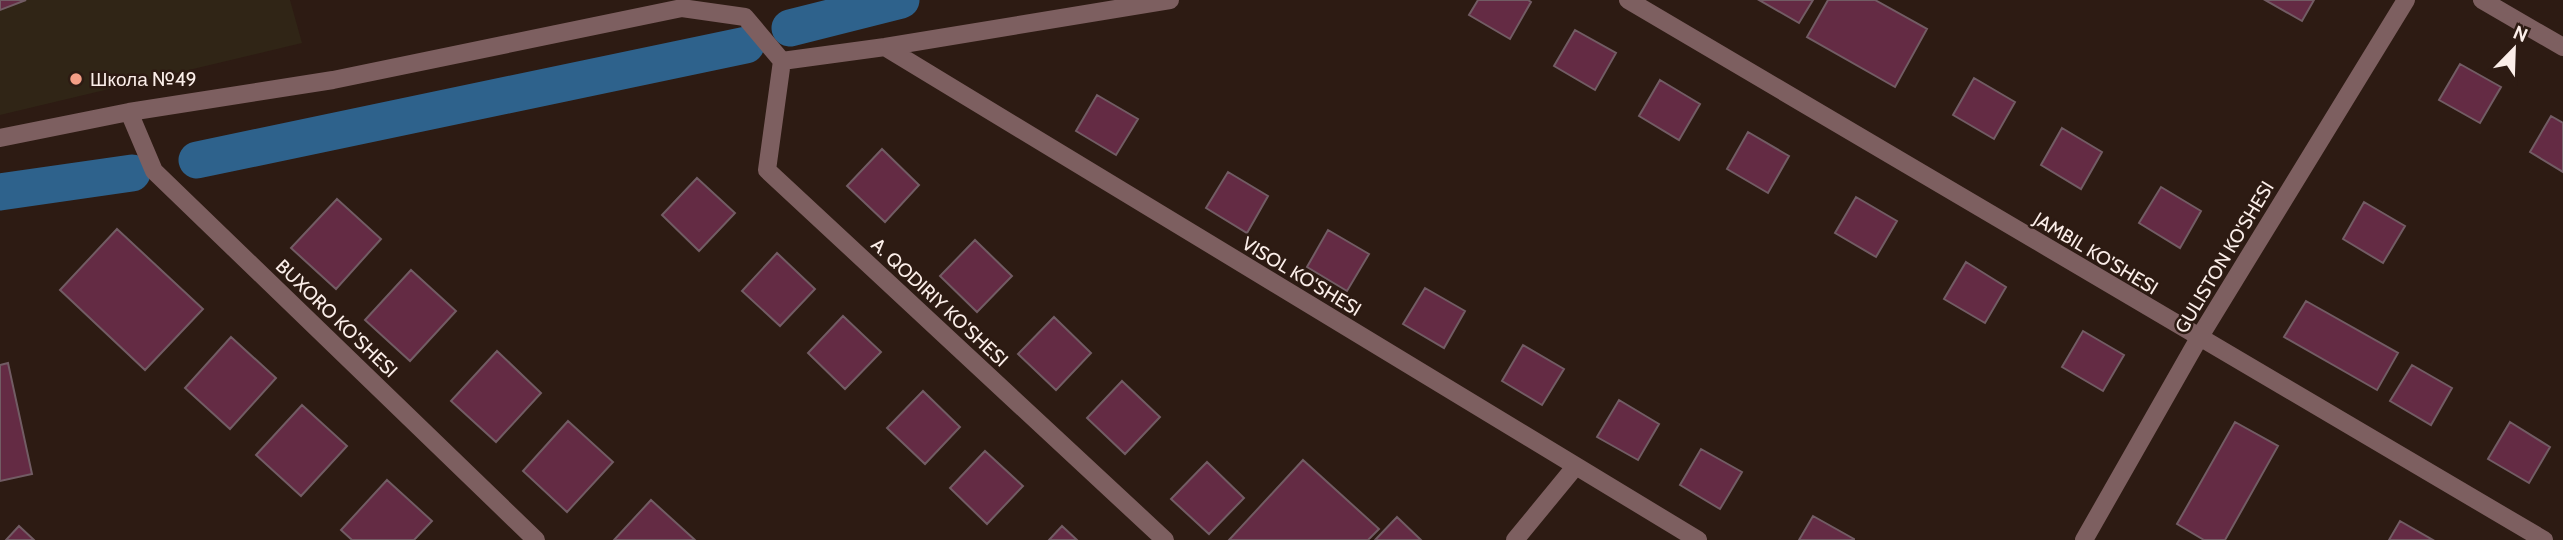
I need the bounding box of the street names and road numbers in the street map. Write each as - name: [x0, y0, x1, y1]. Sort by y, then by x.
- street label: GULISTON KO'SHESI: [2170, 177, 2279, 337]
- street label: JAMBIL KO'SHESI: [2029, 207, 2162, 300]
- street label: VISOL KO'SHESI: [1238, 232, 1366, 321]
- street label: A. QODIRIY KO'SHESI: [867, 233, 1013, 372]
- street label: BUXORO KO'SHESI: [271, 255, 402, 382]

